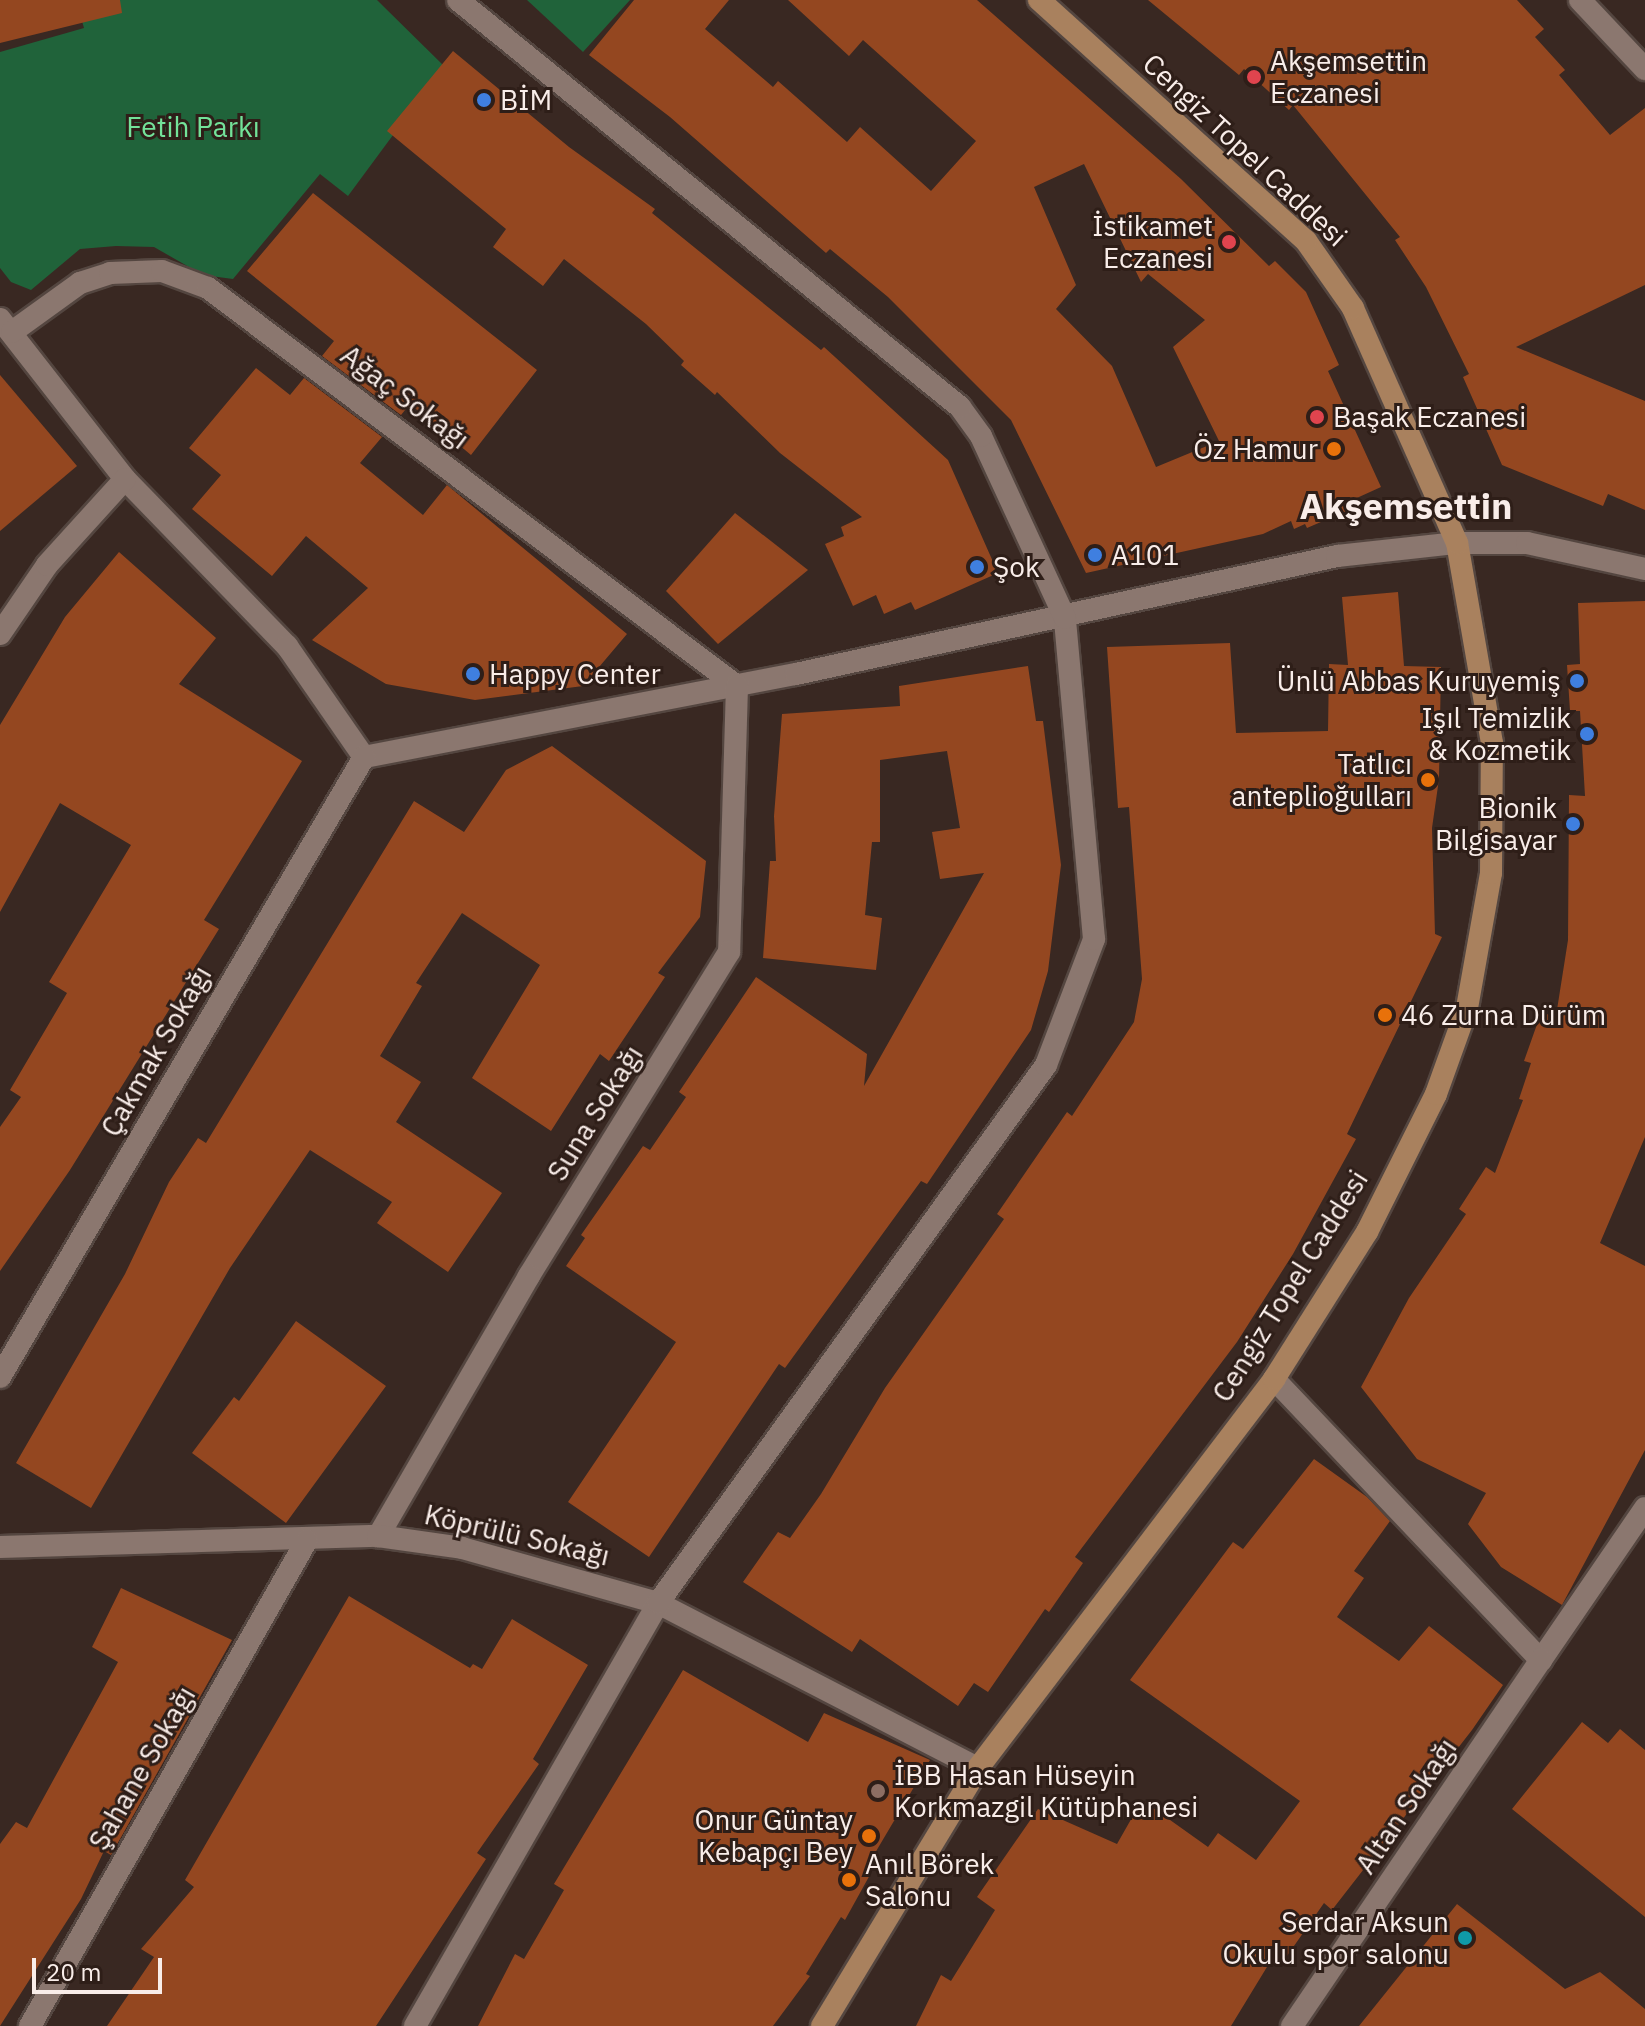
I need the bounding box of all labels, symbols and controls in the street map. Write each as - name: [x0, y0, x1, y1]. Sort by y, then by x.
- place label: Akşemsettin Eczanesi: [1270, 44, 1427, 110]
- street label: Cengiz Topel Caddesi: [1136, 47, 1354, 253]
- marker: Akşemsettin Eczanesi: [1245, 68, 1263, 86]
- place label: BİM: [500, 83, 552, 117]
- marker: BİM: [475, 91, 493, 109]
- park label: Fetih Parkı: [126, 110, 260, 144]
- place label: İstikamet Eczanesi: [1092, 209, 1213, 275]
- marker: İstikamet Eczanesi: [1220, 233, 1238, 251]
- street label: Ağaç Sokağı: [334, 338, 476, 456]
- place label: Başak Eczanesi: [1333, 400, 1526, 434]
- marker: Başak Eczanesi: [1308, 408, 1326, 426]
- place label: Öz Hamur: [1193, 432, 1318, 466]
- marker: Öz Hamur: [1325, 440, 1343, 458]
- district label: Akşemsettin: [1299, 484, 1513, 528]
- place label: A101: [1111, 538, 1179, 572]
- marker: A101: [1086, 546, 1104, 564]
- place label: Şok: [993, 550, 1040, 584]
- marker: Şok: [968, 558, 986, 576]
- place label: Happy Center: [489, 657, 661, 691]
- place label: Ünlü Abbas Kuruyemiş: [1277, 664, 1561, 698]
- marker: Happy Center: [464, 665, 482, 683]
- marker: Ünlü Abbas Kuruyemiş: [1568, 672, 1586, 690]
- place label: Işıl Temizlik & Kozmetik: [1422, 701, 1571, 767]
- marker: Işıl Temizlik & Kozmetik: [1578, 725, 1596, 743]
- place label: Tatlıcı anteplioğulları: [1232, 747, 1412, 813]
- marker: Tatlıcı anteplioğulları: [1419, 771, 1437, 789]
- place label: Bionik Bilgisayar: [1435, 791, 1557, 857]
- marker: Bionik Bilgisayar: [1564, 815, 1582, 833]
- street label: Çakmak Sokağı: [94, 960, 218, 1142]
- place label: 46 Zurna Dürüm: [1401, 998, 1606, 1032]
- marker: 46 Zurna Dürüm: [1376, 1006, 1394, 1024]
- street label: Suna Sokağı: [540, 1039, 650, 1187]
- street label: Cengiz Topel Caddesi: [1205, 1164, 1375, 1408]
- street label: Köprülü Sokağı: [421, 1497, 613, 1573]
- street label: Şahane Sokağı: [82, 1680, 202, 1856]
- street label: Altan Sokağı: [1348, 1732, 1464, 1880]
- place label: İBB Hasan Hüseyin Korkmazgil Kütüphanesi: [894, 1758, 1198, 1824]
- marker: İBB Hasan Hüseyin Korkmazgil Kütüphanesi: [869, 1782, 887, 1800]
- place label: Onur Güntay Kebapçı Bey: [695, 1803, 853, 1869]
- marker: Onur Güntay Kebapçı Bey: [860, 1827, 878, 1845]
- place label: Anıl Börek Salonu: [865, 1847, 994, 1913]
- marker: Anıl Börek Salonu: [840, 1871, 858, 1889]
- place label: Serdar Aksun Okulu spor salonu: [1223, 1905, 1449, 1971]
- marker: Serdar Aksun Okulu spor salonu: [1456, 1929, 1474, 1947]
- scale bar: [36, 1942, 166, 1992]
- text: 20 m: [46, 1956, 101, 1988]

